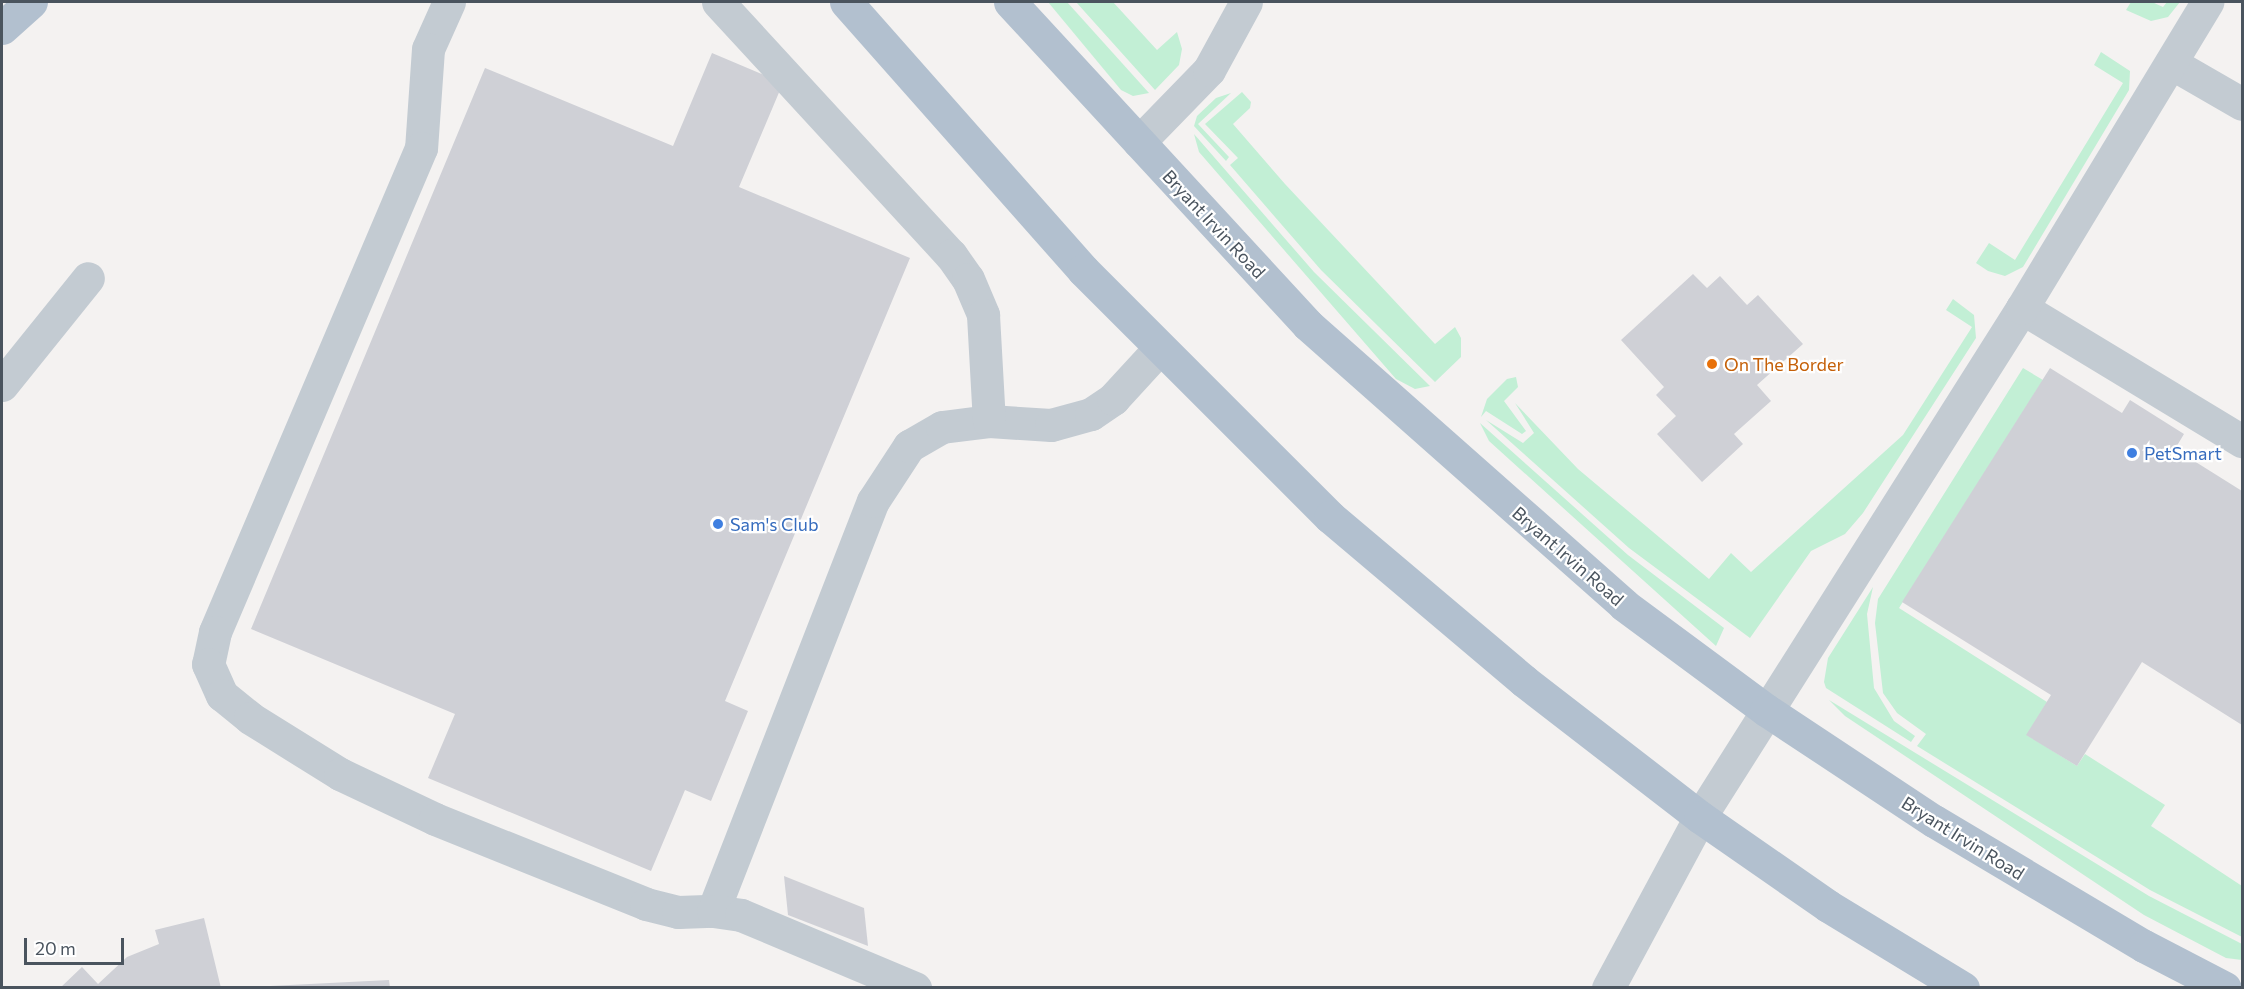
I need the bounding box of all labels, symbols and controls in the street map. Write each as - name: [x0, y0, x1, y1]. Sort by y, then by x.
- street label: Bryant Irvin Road: [1158, 165, 1270, 283]
- place label: On The Border: [1724, 353, 1844, 375]
- marker: On The Border: [1705, 357, 1719, 371]
- place label: PetSmart: [2144, 442, 2222, 464]
- marker: PetSmart: [2125, 446, 2139, 460]
- street label: Bryant Irvin Road: [1508, 502, 1628, 610]
- place label: Sam's Club: [730, 513, 819, 535]
- marker: Sam's Club: [711, 517, 725, 531]
- street label: Bryant Irvin Road: [1898, 792, 2028, 884]
- scale bar: [27, 926, 128, 964]
- text: 20 m: [35, 937, 76, 959]

